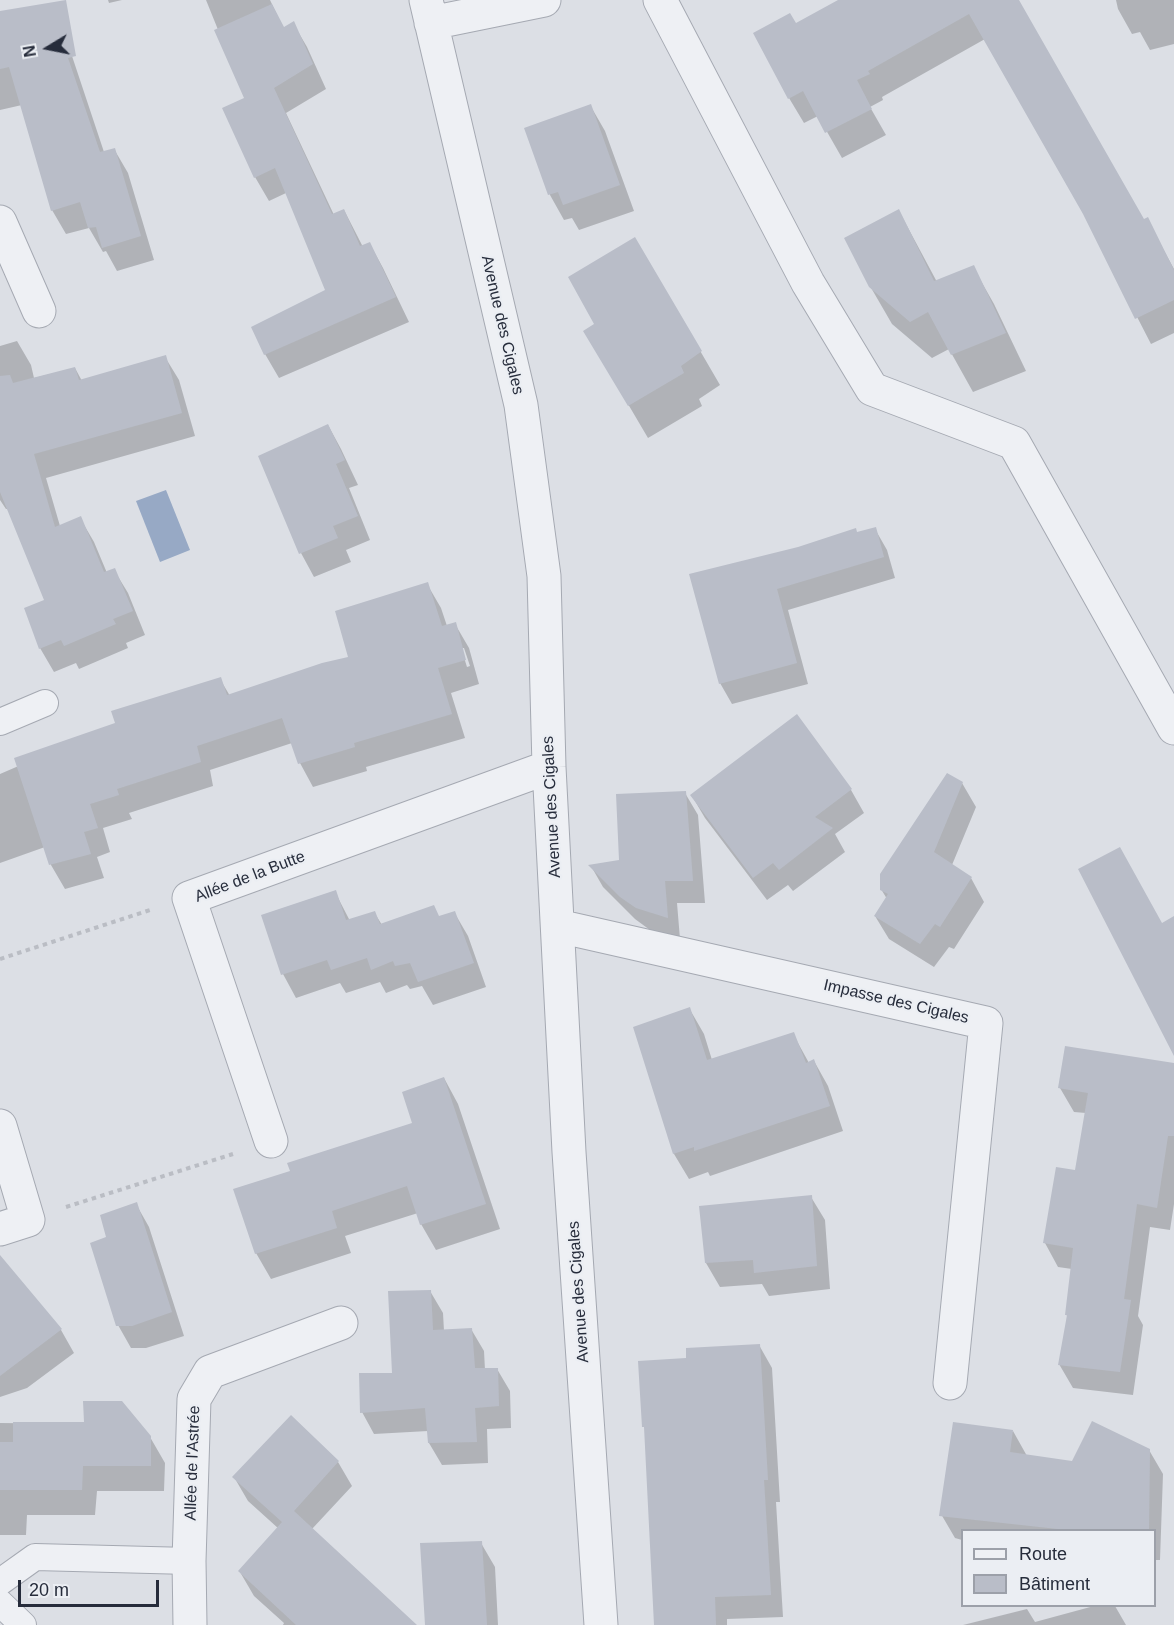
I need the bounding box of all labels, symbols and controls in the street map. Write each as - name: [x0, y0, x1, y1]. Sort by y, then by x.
- north arrow: [18, 18, 78, 78]
- text: N: [20, 44, 39, 58]
- street label: Avenue des Cigales: [477, 254, 527, 396]
- street label: Avenue des Cigales: [539, 736, 565, 878]
- street label: Allée de la Butte: [192, 847, 308, 907]
- street label: Impasse des Cigales: [821, 976, 971, 1028]
- street label: Avenue des Cigales: [564, 1220, 594, 1364]
- street label: Allée de l'Astrée: [181, 1405, 205, 1521]
- legend: [961, 1529, 1156, 1607]
- text: Route: [1019, 1544, 1067, 1564]
- scale bar: [21, 1568, 162, 1606]
- text: Bâtiment: [1019, 1574, 1090, 1594]
- text: 20 m: [29, 1580, 69, 1600]

